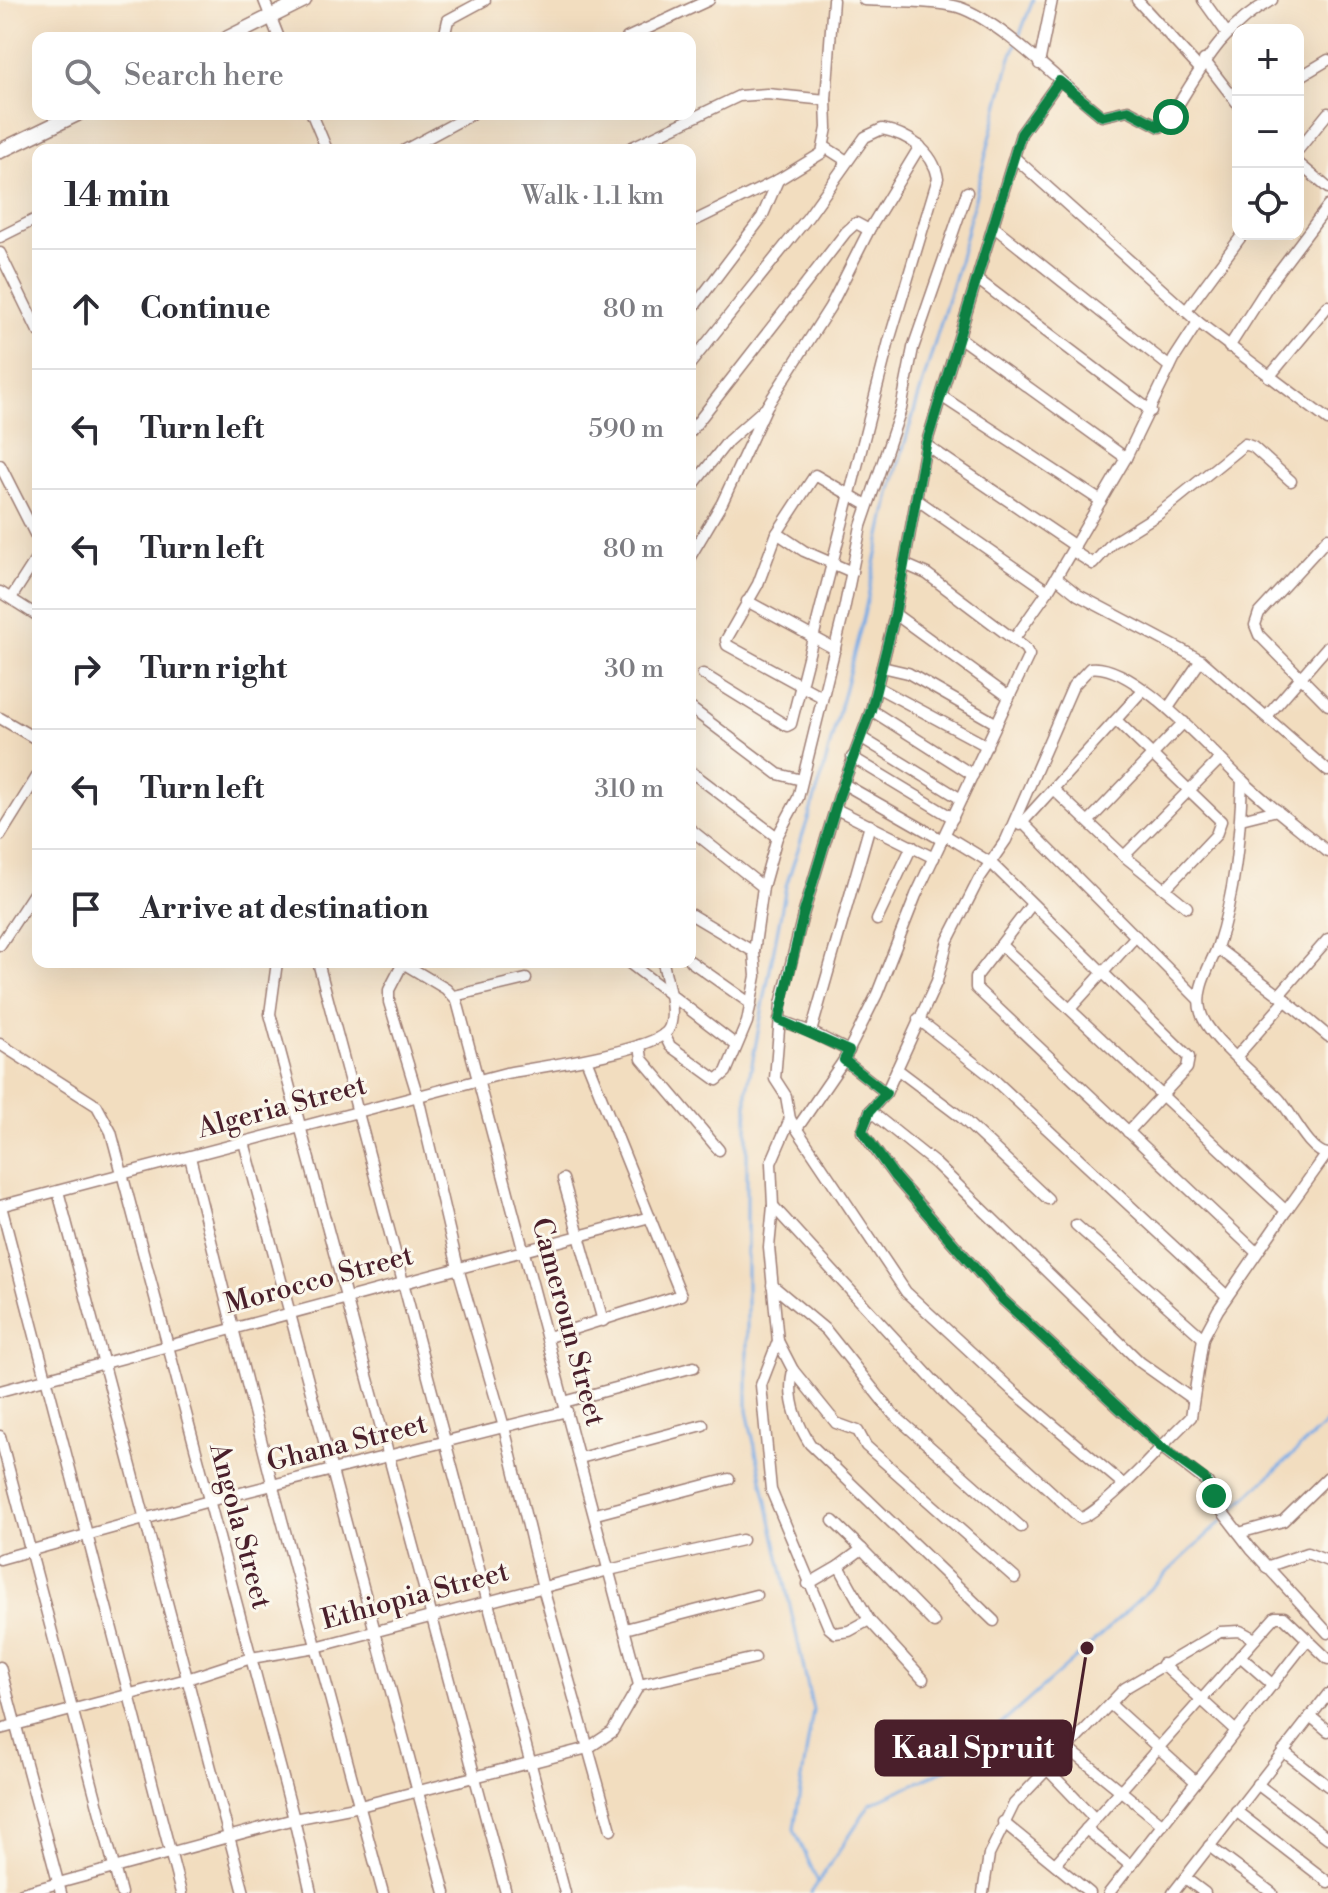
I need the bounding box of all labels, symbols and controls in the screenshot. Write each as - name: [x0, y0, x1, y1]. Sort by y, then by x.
- map controls: [1232, 24, 1304, 240]
- button: +: [1232, 24, 1304, 96]
- search box: [32, 32, 696, 120]
- icon: search: [60, 54, 104, 98]
- text: Search here: [124, 57, 284, 95]
- button: −: [1232, 96, 1304, 168]
- route start: [1153, 99, 1189, 135]
- button: locate: [1232, 168, 1304, 240]
- text: 14 min: [64, 175, 170, 217]
- text: Walk · 1.1 km: [522, 180, 664, 212]
- icon: ahead: [64, 287, 108, 331]
- text: Continue: [140, 290, 271, 328]
- text: 80 m: [603, 293, 664, 325]
- icon: left: [64, 407, 108, 451]
- text: Turn left: [140, 410, 264, 448]
- text: 590 m: [589, 413, 664, 445]
- icon: left: [64, 527, 108, 571]
- text: Turn left: [140, 530, 264, 568]
- text: 80 m: [603, 533, 664, 565]
- icon: right: [64, 647, 108, 691]
- text: Turn right: [140, 650, 287, 688]
- text: 30 m: [604, 653, 664, 685]
- icon: left: [64, 767, 108, 811]
- text: Turn left: [140, 770, 264, 808]
- text: 310 m: [595, 773, 664, 805]
- icon: arrive: [64, 887, 108, 931]
- text: Arrive at destination: [140, 890, 429, 928]
- street label: Algeria Street: [193, 1068, 370, 1147]
- street label: Cameroun Street: [523, 1214, 613, 1430]
- street label: Morocco Street: [221, 1238, 417, 1322]
- street label: Ghana Street: [263, 1406, 431, 1480]
- street label: Angola Street: [201, 1438, 279, 1613]
- route end: [1196, 1478, 1232, 1514]
- street label: Ethiopia Street: [317, 1554, 513, 1638]
- callout: Kaal Spruit: [876, 1721, 1071, 1775]
- text: Kaal Spruit: [892, 1730, 1055, 1768]

